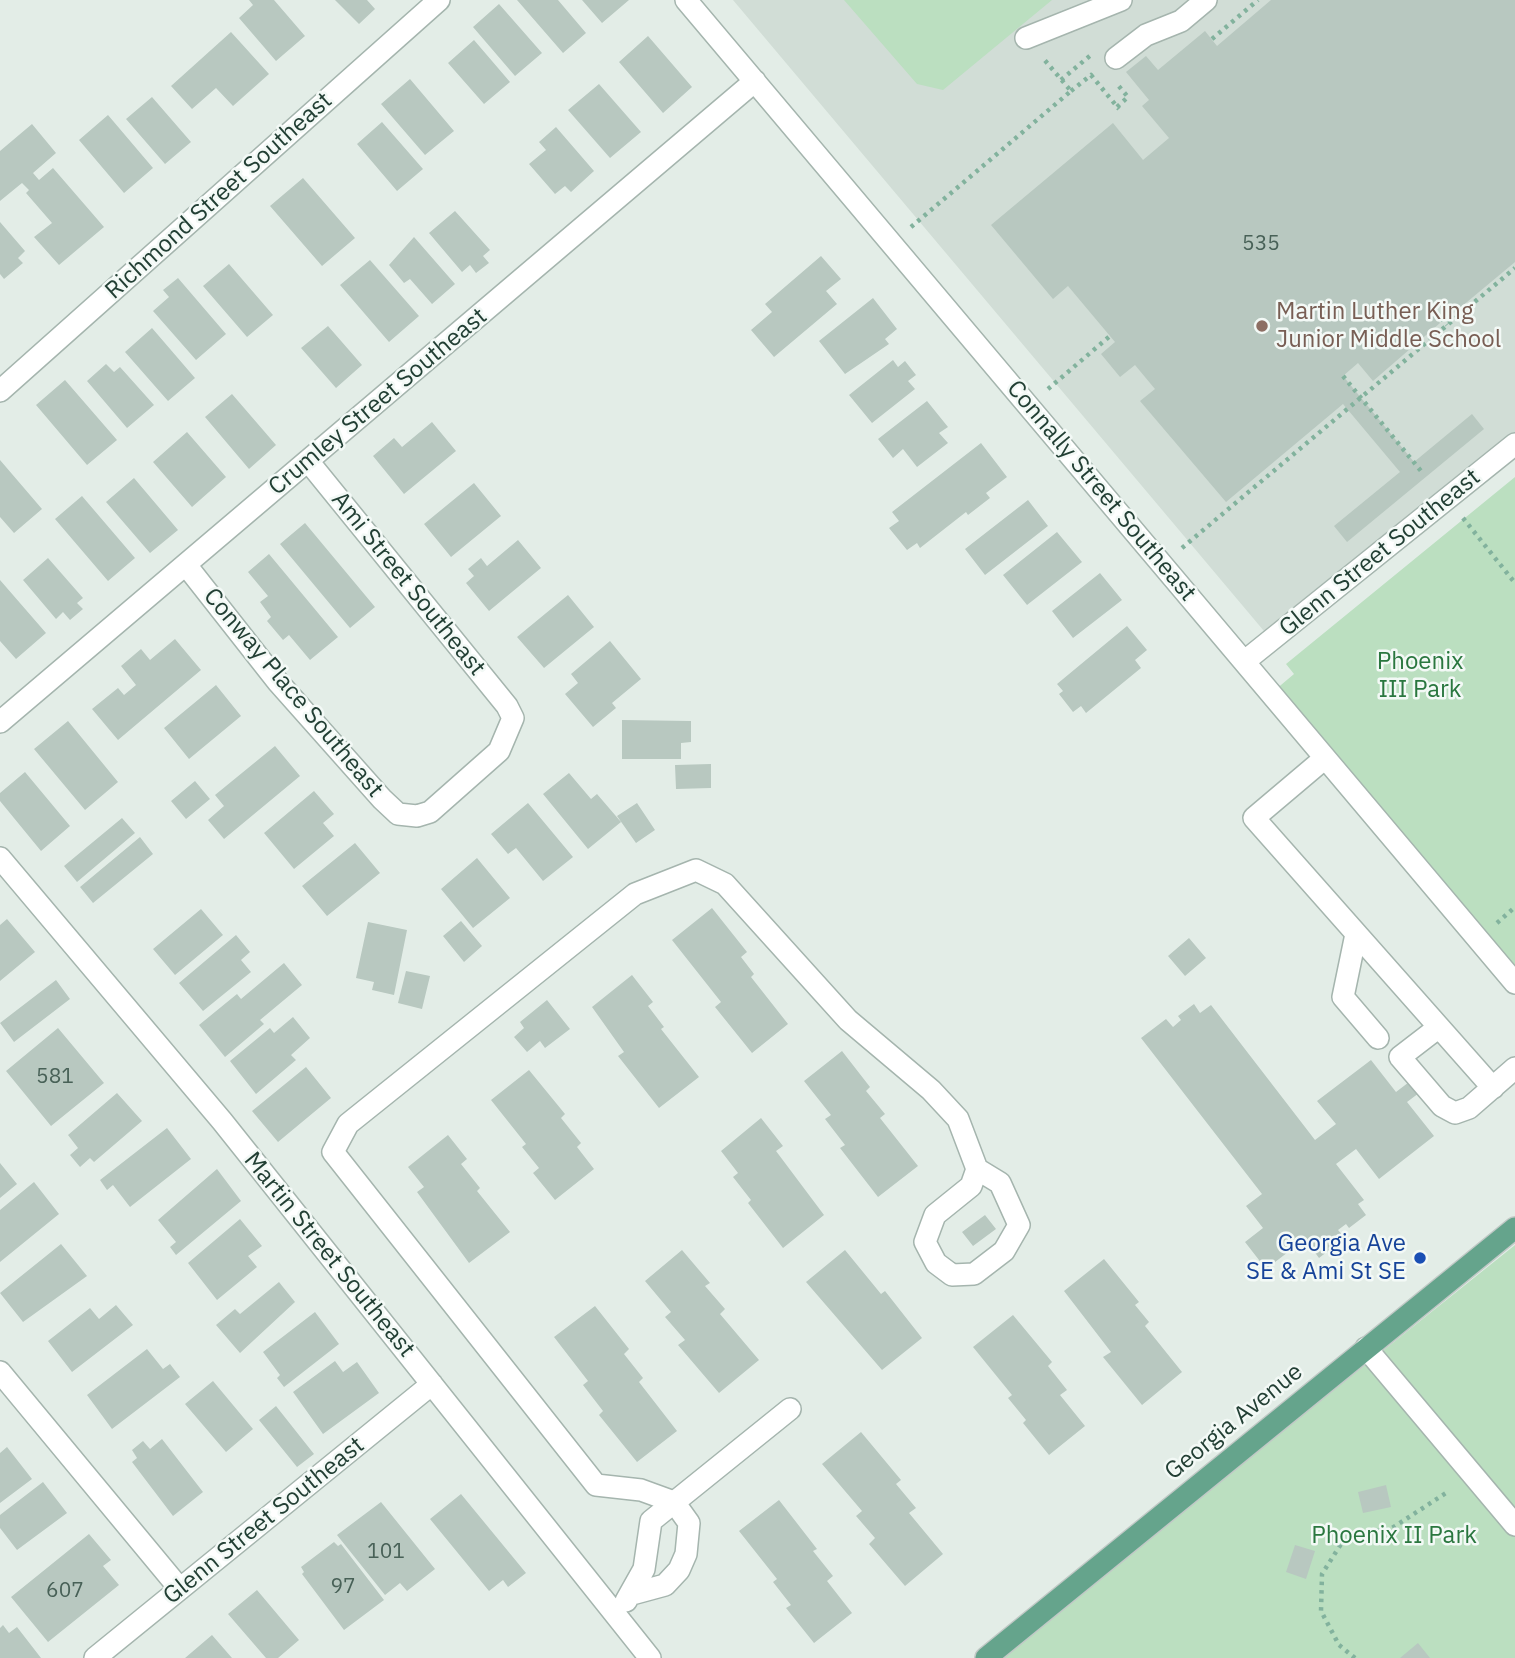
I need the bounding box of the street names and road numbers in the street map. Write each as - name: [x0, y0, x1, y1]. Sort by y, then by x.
- street label: Richmond Street Southeast: [100, 87, 338, 305]
- street label: Crumley Street Southeast: [263, 302, 493, 502]
- street label: Connally Street Southeast: [1000, 375, 1202, 607]
- street label: Glenn Street Southeast: [1274, 463, 1486, 643]
- street label: Ami Street Southeast: [325, 486, 491, 682]
- street label: Conway Place Southeast: [197, 583, 389, 803]
- street label: Martin Street Southeast: [237, 1147, 421, 1363]
- street label: Georgia Avenue: [1159, 1358, 1309, 1486]
- street label: Glenn Street Southeast: [158, 1431, 370, 1611]

